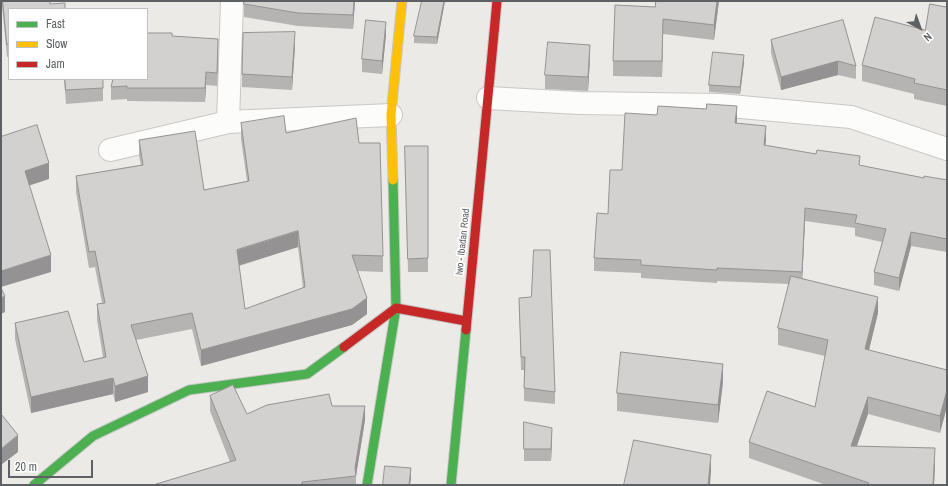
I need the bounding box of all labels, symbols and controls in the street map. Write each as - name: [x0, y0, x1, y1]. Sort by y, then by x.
- legend: [8, 8, 148, 80]
- north arrow: [900, 8, 940, 48]
- text: Fast: [46, 16, 65, 32]
- text: N: [921, 30, 935, 44]
- text: Slow: [46, 36, 67, 52]
- text: Jam: [46, 56, 65, 72]
- street label: Iwo - Ibadan Road: [454, 208, 472, 276]
- scale bar: [10, 452, 95, 478]
- text: 20 m: [15, 459, 37, 475]

